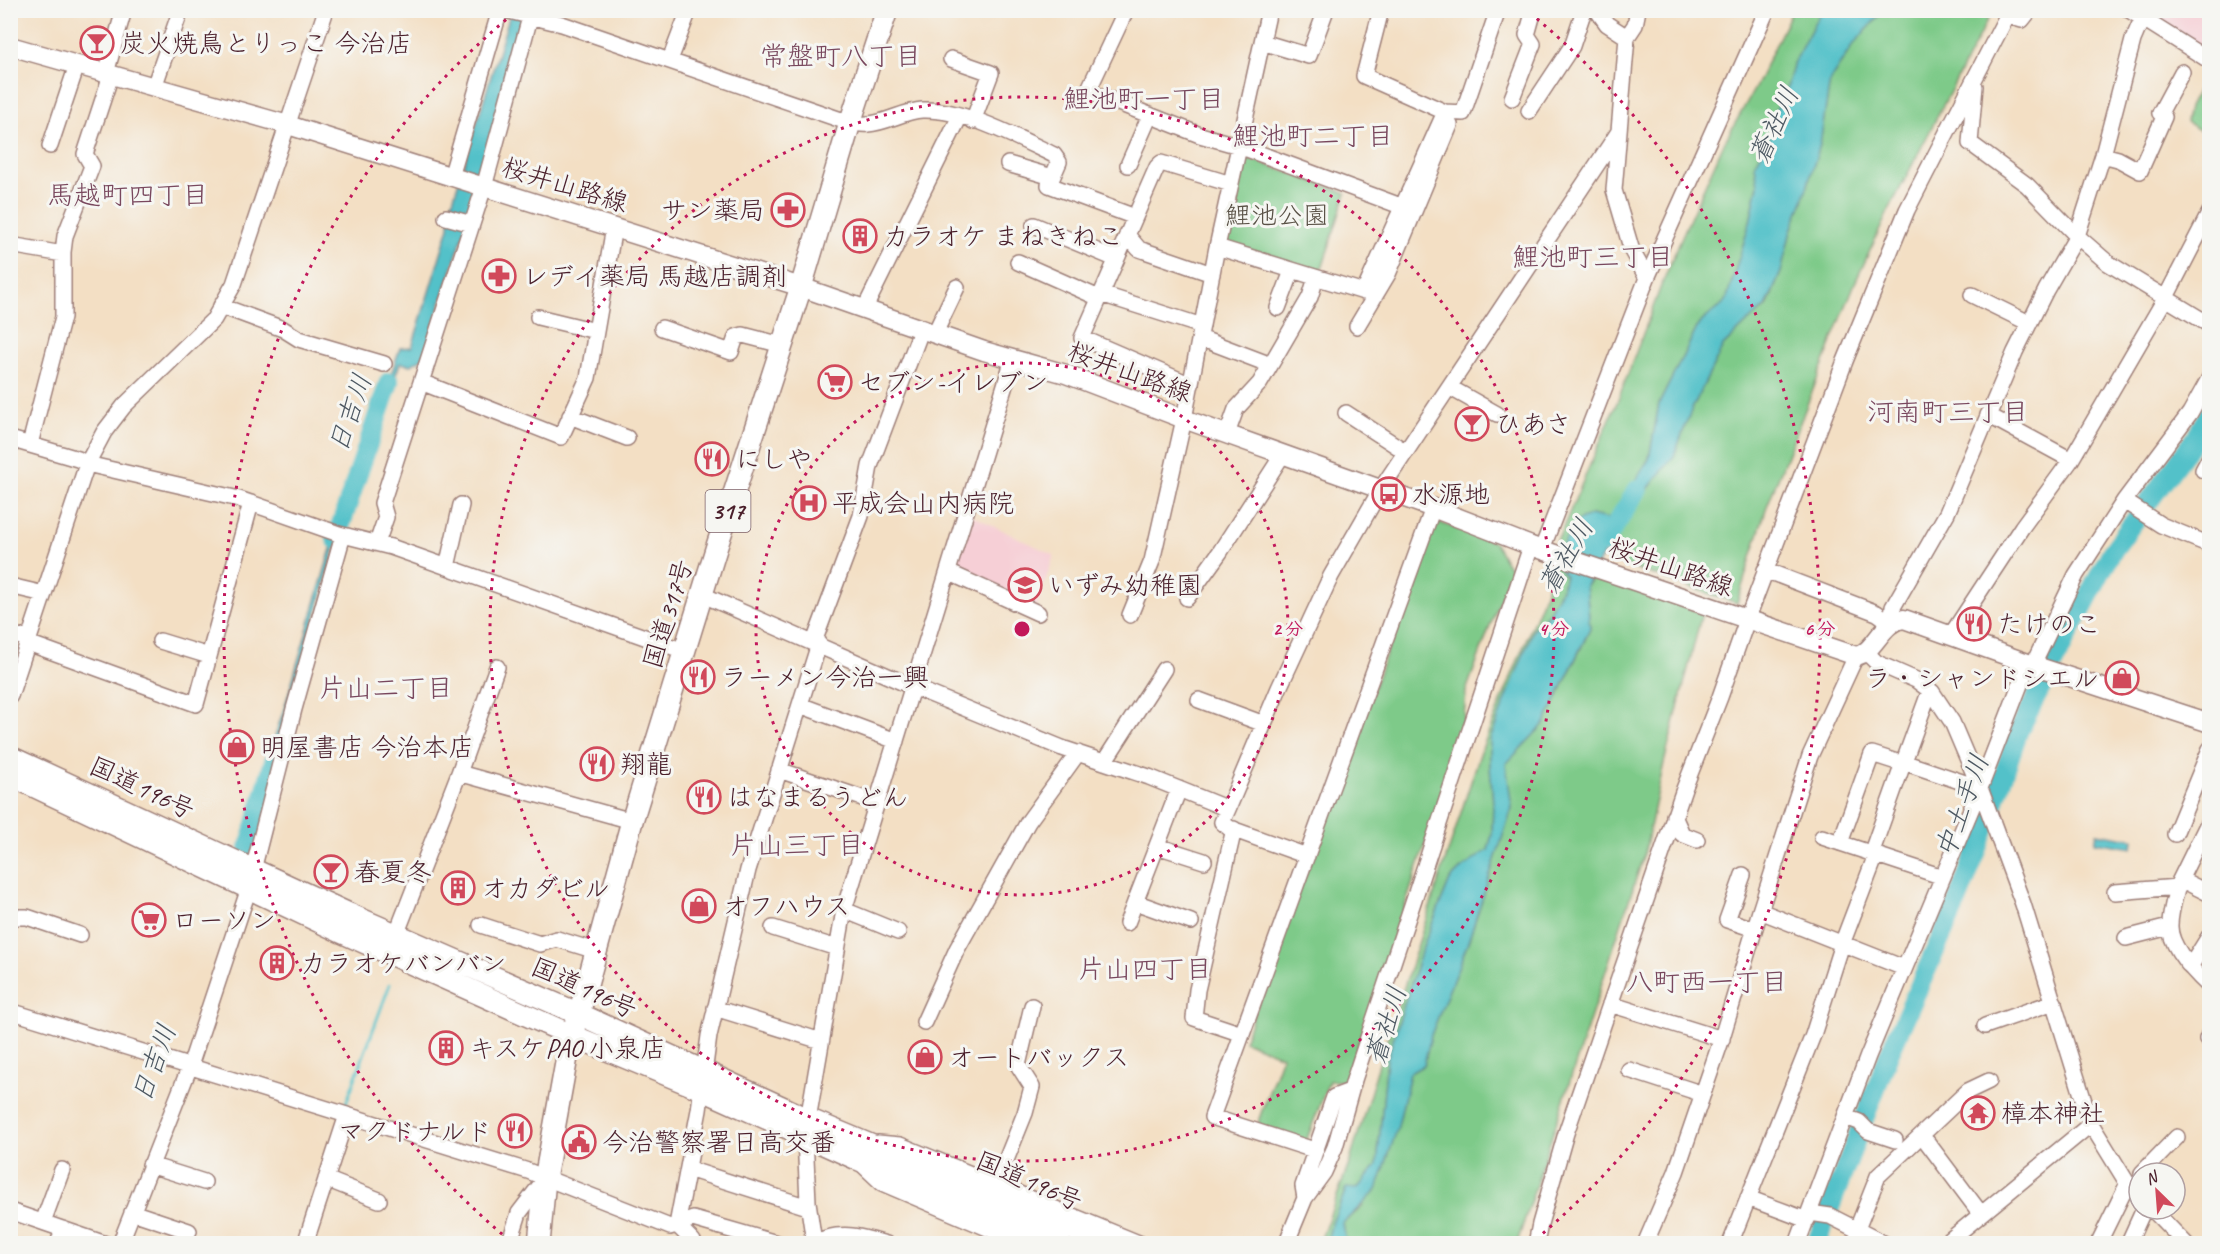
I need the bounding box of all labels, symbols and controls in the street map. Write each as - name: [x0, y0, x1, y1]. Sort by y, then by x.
- bar icon: 炭火焼鳥とりっこ 今治店: [79, 25, 115, 61]
- place label: 炭火焼鳥とりっこ 今治店: [120, 27, 412, 60]
- district label: 常盤町八丁目: [760, 39, 922, 73]
- water label: 蒼社川: [1741, 81, 1807, 169]
- district label: 鯉池町一丁目: [1063, 82, 1225, 116]
- district label: 鯉池町二丁目: [1232, 119, 1394, 153]
- street label: 桜井山路線: [498, 150, 632, 220]
- district label: 馬越町四丁目: [47, 178, 209, 212]
- pharmacy icon: サン薬局: [770, 192, 806, 228]
- place label: サン薬局: [661, 194, 765, 227]
- park label: 鯉池公園: [1225, 199, 1329, 232]
- building icon: カラオケ まねきねこ: [842, 218, 878, 254]
- place label: カラオケ まねきねこ: [883, 220, 1123, 253]
- district label: 鯉池町三丁目: [1512, 240, 1674, 274]
- pharmacy icon: レデイ薬局 馬越店調剤: [481, 258, 517, 294]
- place label: レデイ薬局 馬越店調剤: [522, 260, 787, 293]
- street label: 桜井山路線: [1063, 334, 1197, 410]
- supermarket icon: セブン-イレブン: [817, 364, 853, 400]
- place label: セブン-イレブン: [858, 366, 1048, 399]
- water label: 日吉川: [321, 369, 379, 457]
- district label: 河南町三丁目: [1867, 395, 2029, 429]
- bar icon: ひあさ: [1454, 406, 1490, 442]
- place label: ひあさ: [1495, 408, 1571, 441]
- restaurant icon: にしや: [694, 441, 730, 477]
- place label: にしや: [735, 443, 812, 476]
- bus stop icon: 水源地: [1371, 476, 1407, 512]
- place label: 水源地: [1412, 478, 1490, 511]
- hospital icon: 平成会山内病院: [791, 485, 827, 521]
- place label: 平成会山内病院: [832, 487, 1014, 520]
- road number: 317: [706, 490, 750, 532]
- water label: 蒼社川: [1531, 512, 1601, 600]
- street label: 桜井山路線: [1604, 530, 1738, 604]
- street label: 国道317号: [636, 555, 700, 673]
- school or university icon: いずみ幼稚園: [1007, 567, 1043, 603]
- place label: いずみ幼稚園: [1048, 569, 1202, 602]
- restaurant icon: たけのこ: [1956, 606, 1992, 642]
- place label: たけのこ: [1997, 608, 2101, 641]
- text: 2 分: [1273, 618, 1303, 640]
- text: 4 分: [1539, 618, 1569, 640]
- text: 6 分: [1805, 618, 1835, 640]
- centre of rings: [1012, 619, 1032, 639]
- restaurant icon: ラーメン今治一興: [680, 659, 716, 695]
- shop icon: ラ・シャンドシエル: [2104, 660, 2140, 696]
- place label: ラーメン今治一興: [721, 661, 929, 694]
- place label: ラ・シャンドシエル: [1865, 662, 2099, 695]
- district label: 片山二丁目: [319, 671, 454, 705]
- shop icon: 明屋書店 今治本店: [219, 729, 255, 765]
- place label: 明屋書店 今治本店: [260, 731, 474, 764]
- restaurant icon: 翔龍: [579, 746, 615, 782]
- place label: 翔龍: [620, 748, 672, 781]
- street label: 国道196号: [84, 749, 200, 827]
- water label: 中土手川: [1928, 749, 1996, 863]
- restaurant icon: はなまるうどん: [686, 779, 722, 815]
- place label: はなまるうどん: [727, 781, 908, 814]
- district label: 片山三丁目: [730, 828, 865, 862]
- bar icon: 春夏冬: [313, 854, 349, 890]
- place label: 春夏冬: [354, 856, 432, 889]
- building icon: オカダビル: [440, 870, 476, 906]
- place label: オカダビル: [481, 872, 610, 905]
- shop icon: オフハウス: [681, 888, 717, 924]
- place label: オフハウス: [722, 890, 850, 923]
- supermarket icon: ローソン: [131, 902, 167, 938]
- place label: ローソン: [172, 904, 276, 937]
- building icon: カラオケバンバン: [259, 945, 295, 981]
- place label: カラオケバンバン: [300, 947, 506, 980]
- street label: 国道196号: [526, 950, 642, 1026]
- district label: 片山四丁目: [1078, 952, 1213, 986]
- district label: 八町西一丁目: [1626, 965, 1788, 999]
- water label: 蒼社川: [1358, 981, 1414, 1069]
- water label: 日吉川: [124, 1019, 184, 1107]
- building icon: キスケPAO 小泉店: [428, 1030, 464, 1066]
- place label: キスケPAO 小泉店: [469, 1032, 666, 1065]
- shop icon: オートバックス: [907, 1039, 943, 1075]
- place label: オートバックス: [948, 1041, 1129, 1074]
- temple icon: 樟本神社: [1960, 1095, 1996, 1131]
- place label: 樟本神社: [2001, 1097, 2105, 1130]
- restaurant icon: マクドナルド: [497, 1113, 533, 1149]
- place label: マクドナルド: [338, 1115, 492, 1148]
- public building icon: 今治警察署日高交番: [561, 1124, 597, 1160]
- place label: 今治警察署日高交番: [602, 1126, 836, 1159]
- street label: 国道196号: [970, 1144, 1088, 1218]
- north arrow: [2127, 1161, 2187, 1221]
- text: N: [2142, 1166, 2163, 1189]

